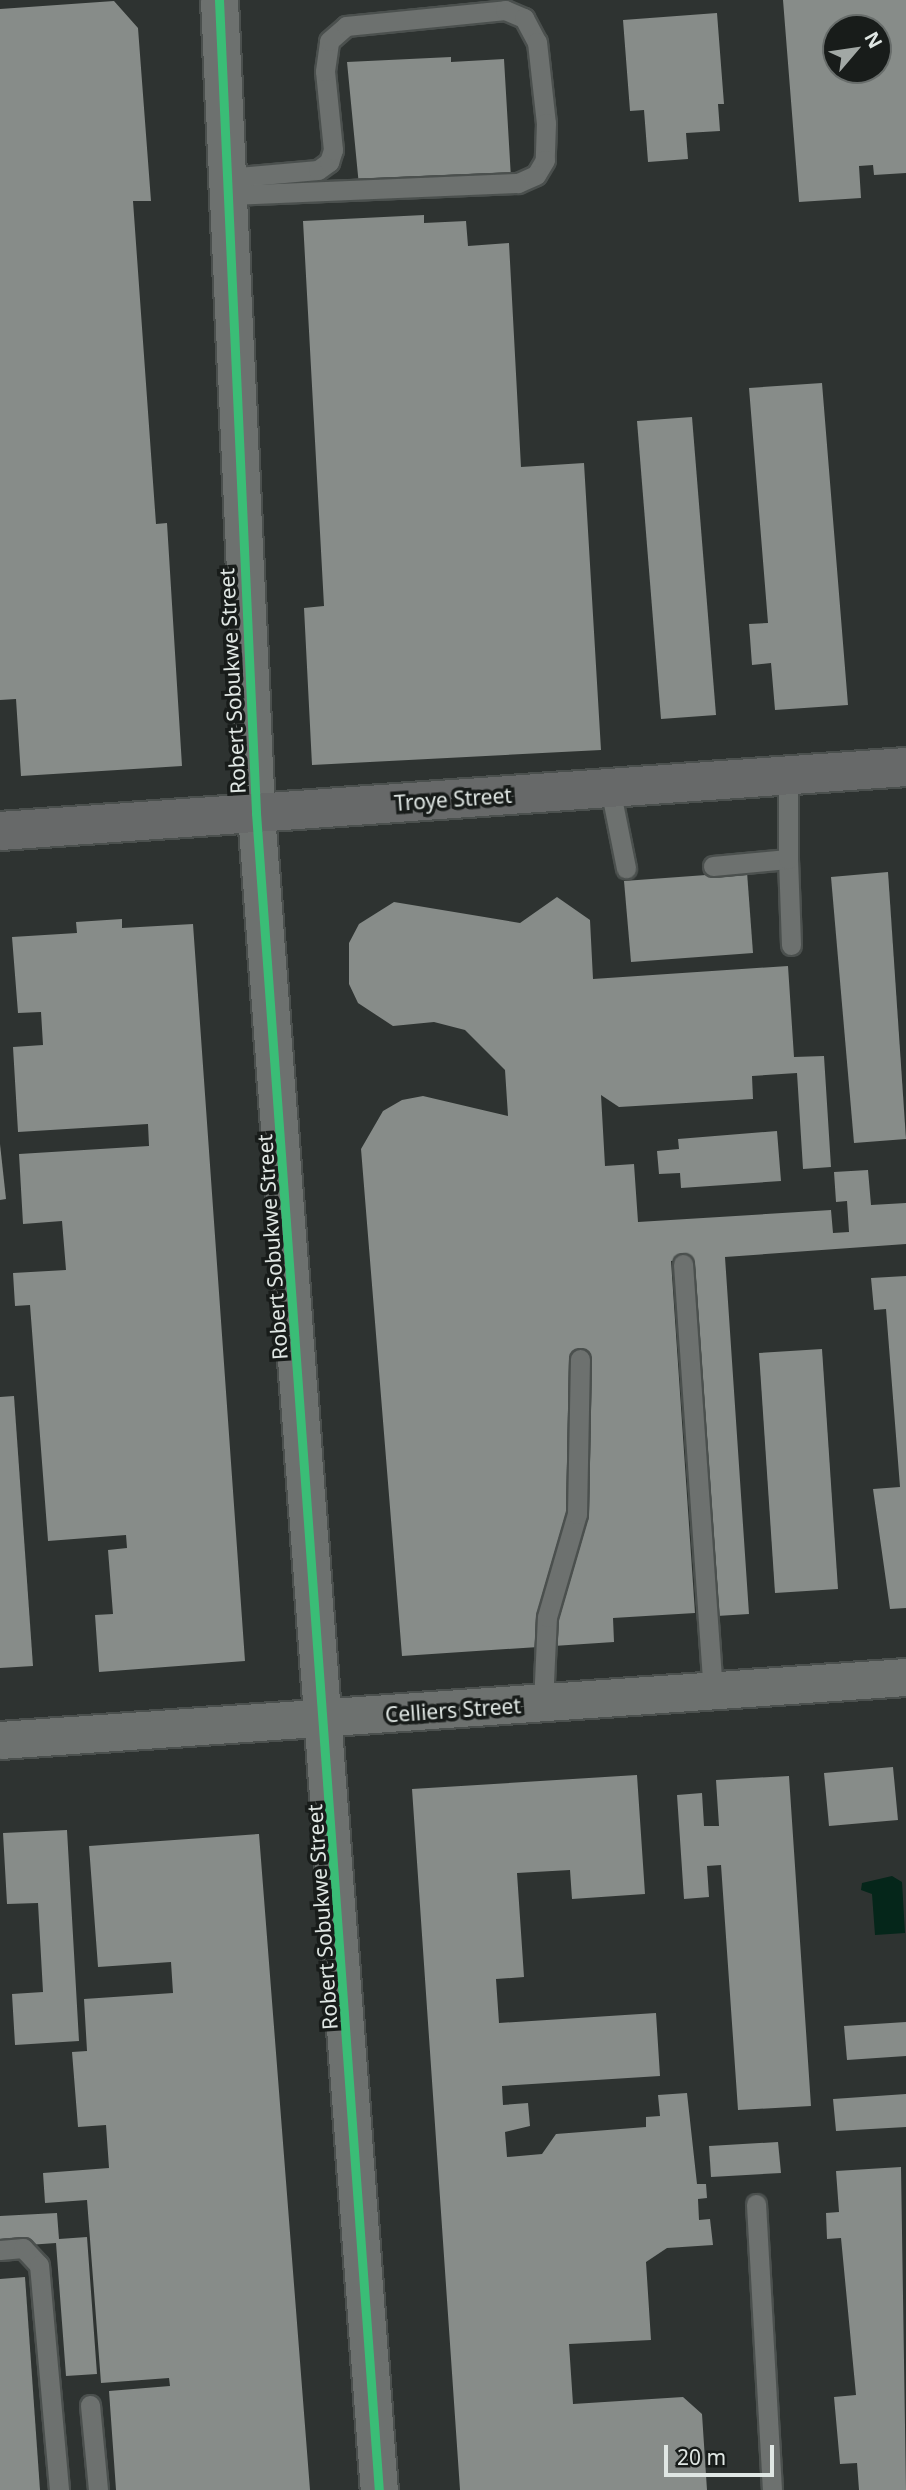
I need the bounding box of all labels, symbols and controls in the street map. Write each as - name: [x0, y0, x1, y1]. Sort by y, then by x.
- north arrow: [822, 14, 892, 84]
- text: N: [858, 27, 889, 53]
- street label: Robert Sobukwe Street: [214, 567, 250, 795]
- street label: Troye Street: [393, 782, 513, 816]
- street label: Robert Sobukwe Street: [252, 1133, 292, 1361]
- street label: Celliers Street: [384, 1693, 522, 1727]
- street label: Robert Sobukwe Street: [302, 1803, 342, 2031]
- scale bar: [668, 2430, 778, 2474]
- text: 20 m: [677, 2443, 726, 2471]

